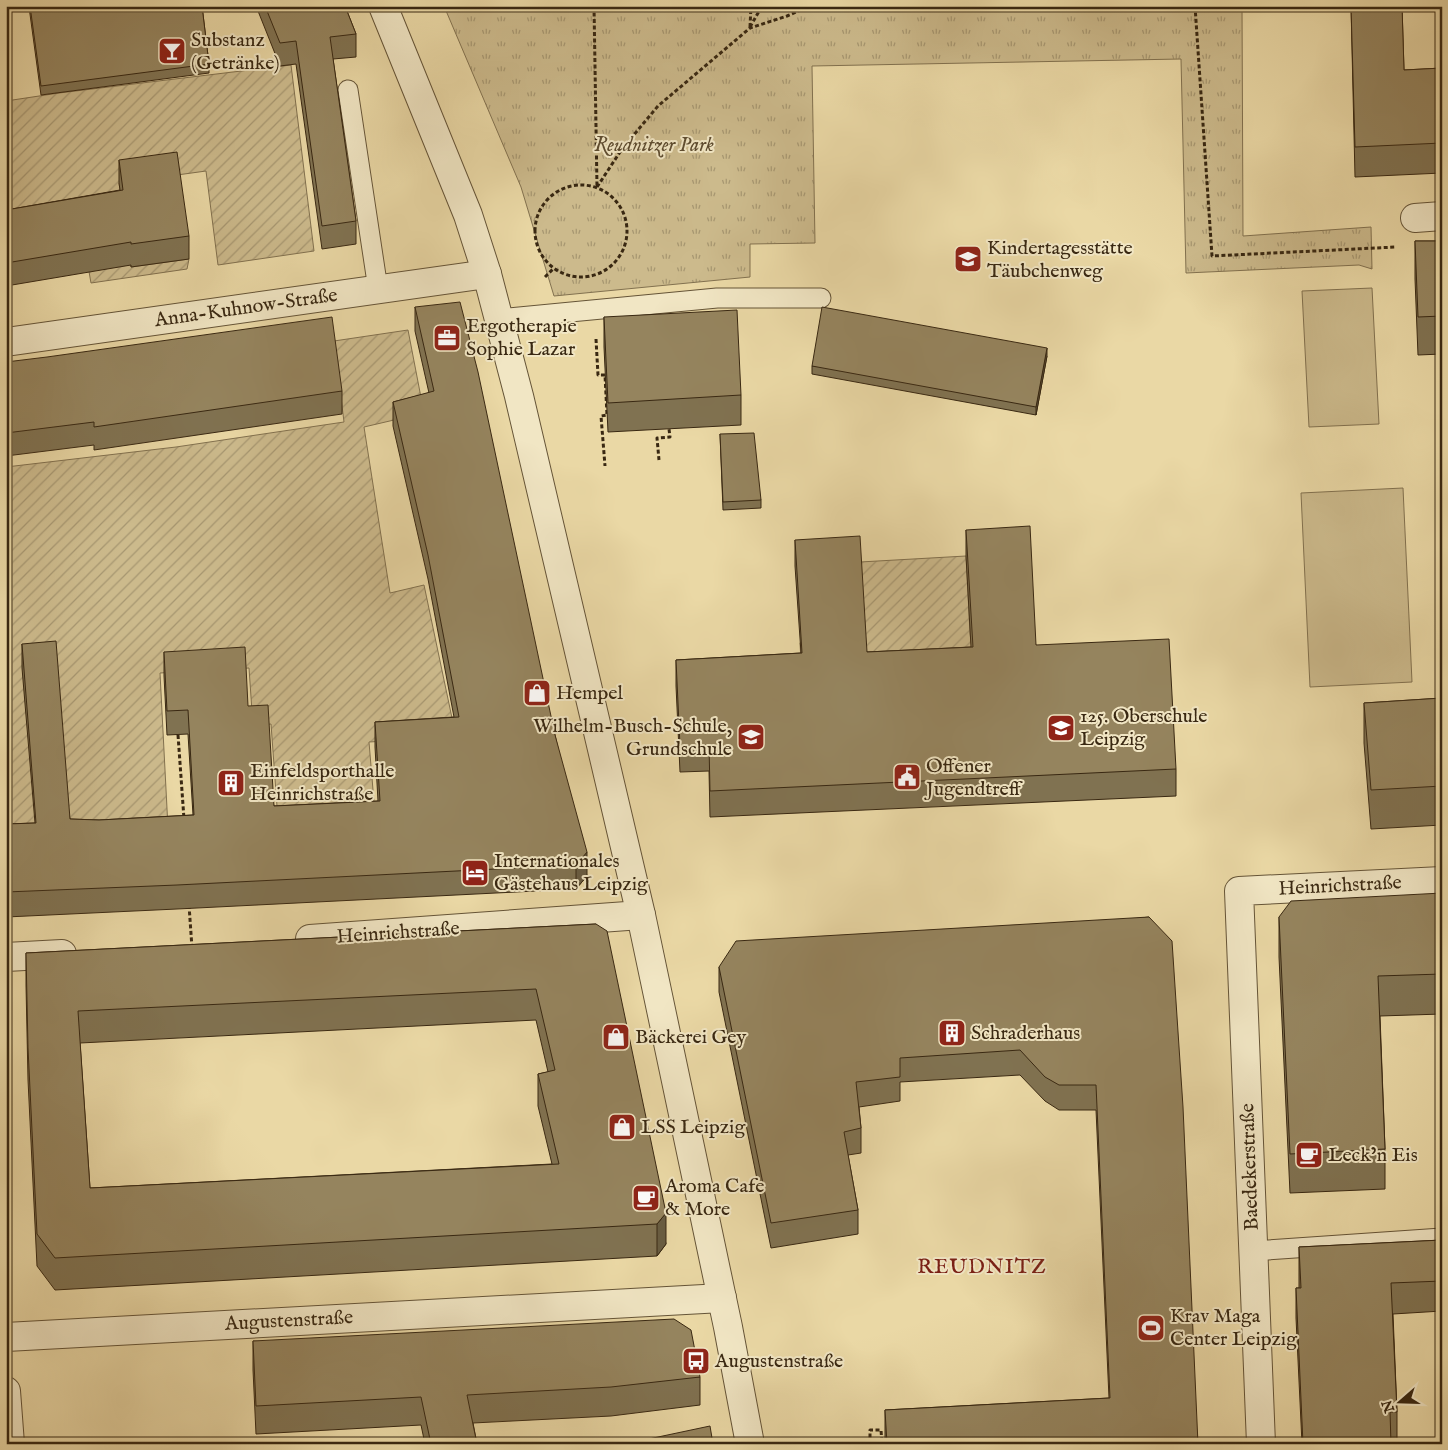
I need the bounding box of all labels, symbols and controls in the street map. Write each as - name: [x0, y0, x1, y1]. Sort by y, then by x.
- place label: Substanz (Getränke): [191, 28, 280, 76]
- bar icon: Substanz (Getränke): [157, 36, 187, 66]
- park label: Reudnitzer Park: [594, 133, 714, 158]
- place label: Kindertagesstätte Täubchenweg: [987, 236, 1133, 284]
- school or university icon: Kindertagesstätte Täubchenweg: [953, 244, 983, 274]
- street label: Anna-Kuhnow-Straße: [152, 283, 339, 333]
- place label: Ergotherapie Sophie Lazar: [466, 314, 577, 362]
- office icon: Ergotherapie Sophie Lazar: [432, 323, 462, 353]
- shop icon: Hempel: [522, 678, 552, 708]
- place label: Hempel: [556, 681, 624, 706]
- place label: 125. Oberschule Leipzig: [1080, 704, 1208, 752]
- school or university icon: 125. Oberschule Leipzig: [1046, 713, 1076, 743]
- place label: Wilhelm-Busch-Schule, Grundschule: [533, 714, 732, 762]
- school or university icon: Wilhelm-Busch-Schule, Grundschule: [736, 722, 766, 752]
- place label: Offener Jugendtreff: [924, 754, 1023, 802]
- place label: Einfeldsporthalle Heinrichstraße: [250, 759, 394, 807]
- public building icon: Offener Jugendtreff: [892, 762, 922, 792]
- building icon: Einfeldsporthalle Heinrichstraße: [216, 768, 246, 798]
- place label: Internationales Gästehaus Leipzig: [494, 849, 649, 897]
- hotel icon: Internationales Gästehaus Leipzig: [460, 858, 490, 888]
- street label: Heinrichstraße: [1278, 870, 1402, 902]
- street label: Heinrichstraße: [336, 916, 460, 950]
- building icon: Schraderhaus: [937, 1018, 967, 1048]
- place label: Schraderhaus: [971, 1021, 1080, 1046]
- shop icon: Bäckerei Gey: [601, 1022, 631, 1052]
- place label: Bäckerei Gey: [635, 1025, 747, 1050]
- street label: Baedekerstraße: [1235, 1103, 1265, 1231]
- shop icon: LSS Leipzig: [607, 1112, 637, 1142]
- place label: LSS Leipzig: [641, 1115, 746, 1140]
- cafe icon: Leck’n Eis: [1294, 1140, 1324, 1170]
- place label: Leck’n Eis: [1328, 1143, 1418, 1168]
- place label: Aroma Cafe & More: [664, 1174, 764, 1222]
- cafe icon: Aroma Cafe & More: [631, 1183, 661, 1213]
- district label: REUDNITZ: [917, 1254, 1047, 1281]
- place label: Krav Maga Center Leipzig: [1170, 1304, 1298, 1352]
- street label: Augustenstraße: [223, 1305, 354, 1337]
- sports icon: Krav Maga Center Leipzig: [1136, 1313, 1166, 1343]
- bus stop icon: Augustenstraße: [681, 1346, 711, 1376]
- place label: Augustenstraße: [714, 1349, 843, 1374]
- north arrow: [1376, 1378, 1426, 1428]
- text: N: [1378, 1397, 1400, 1416]

